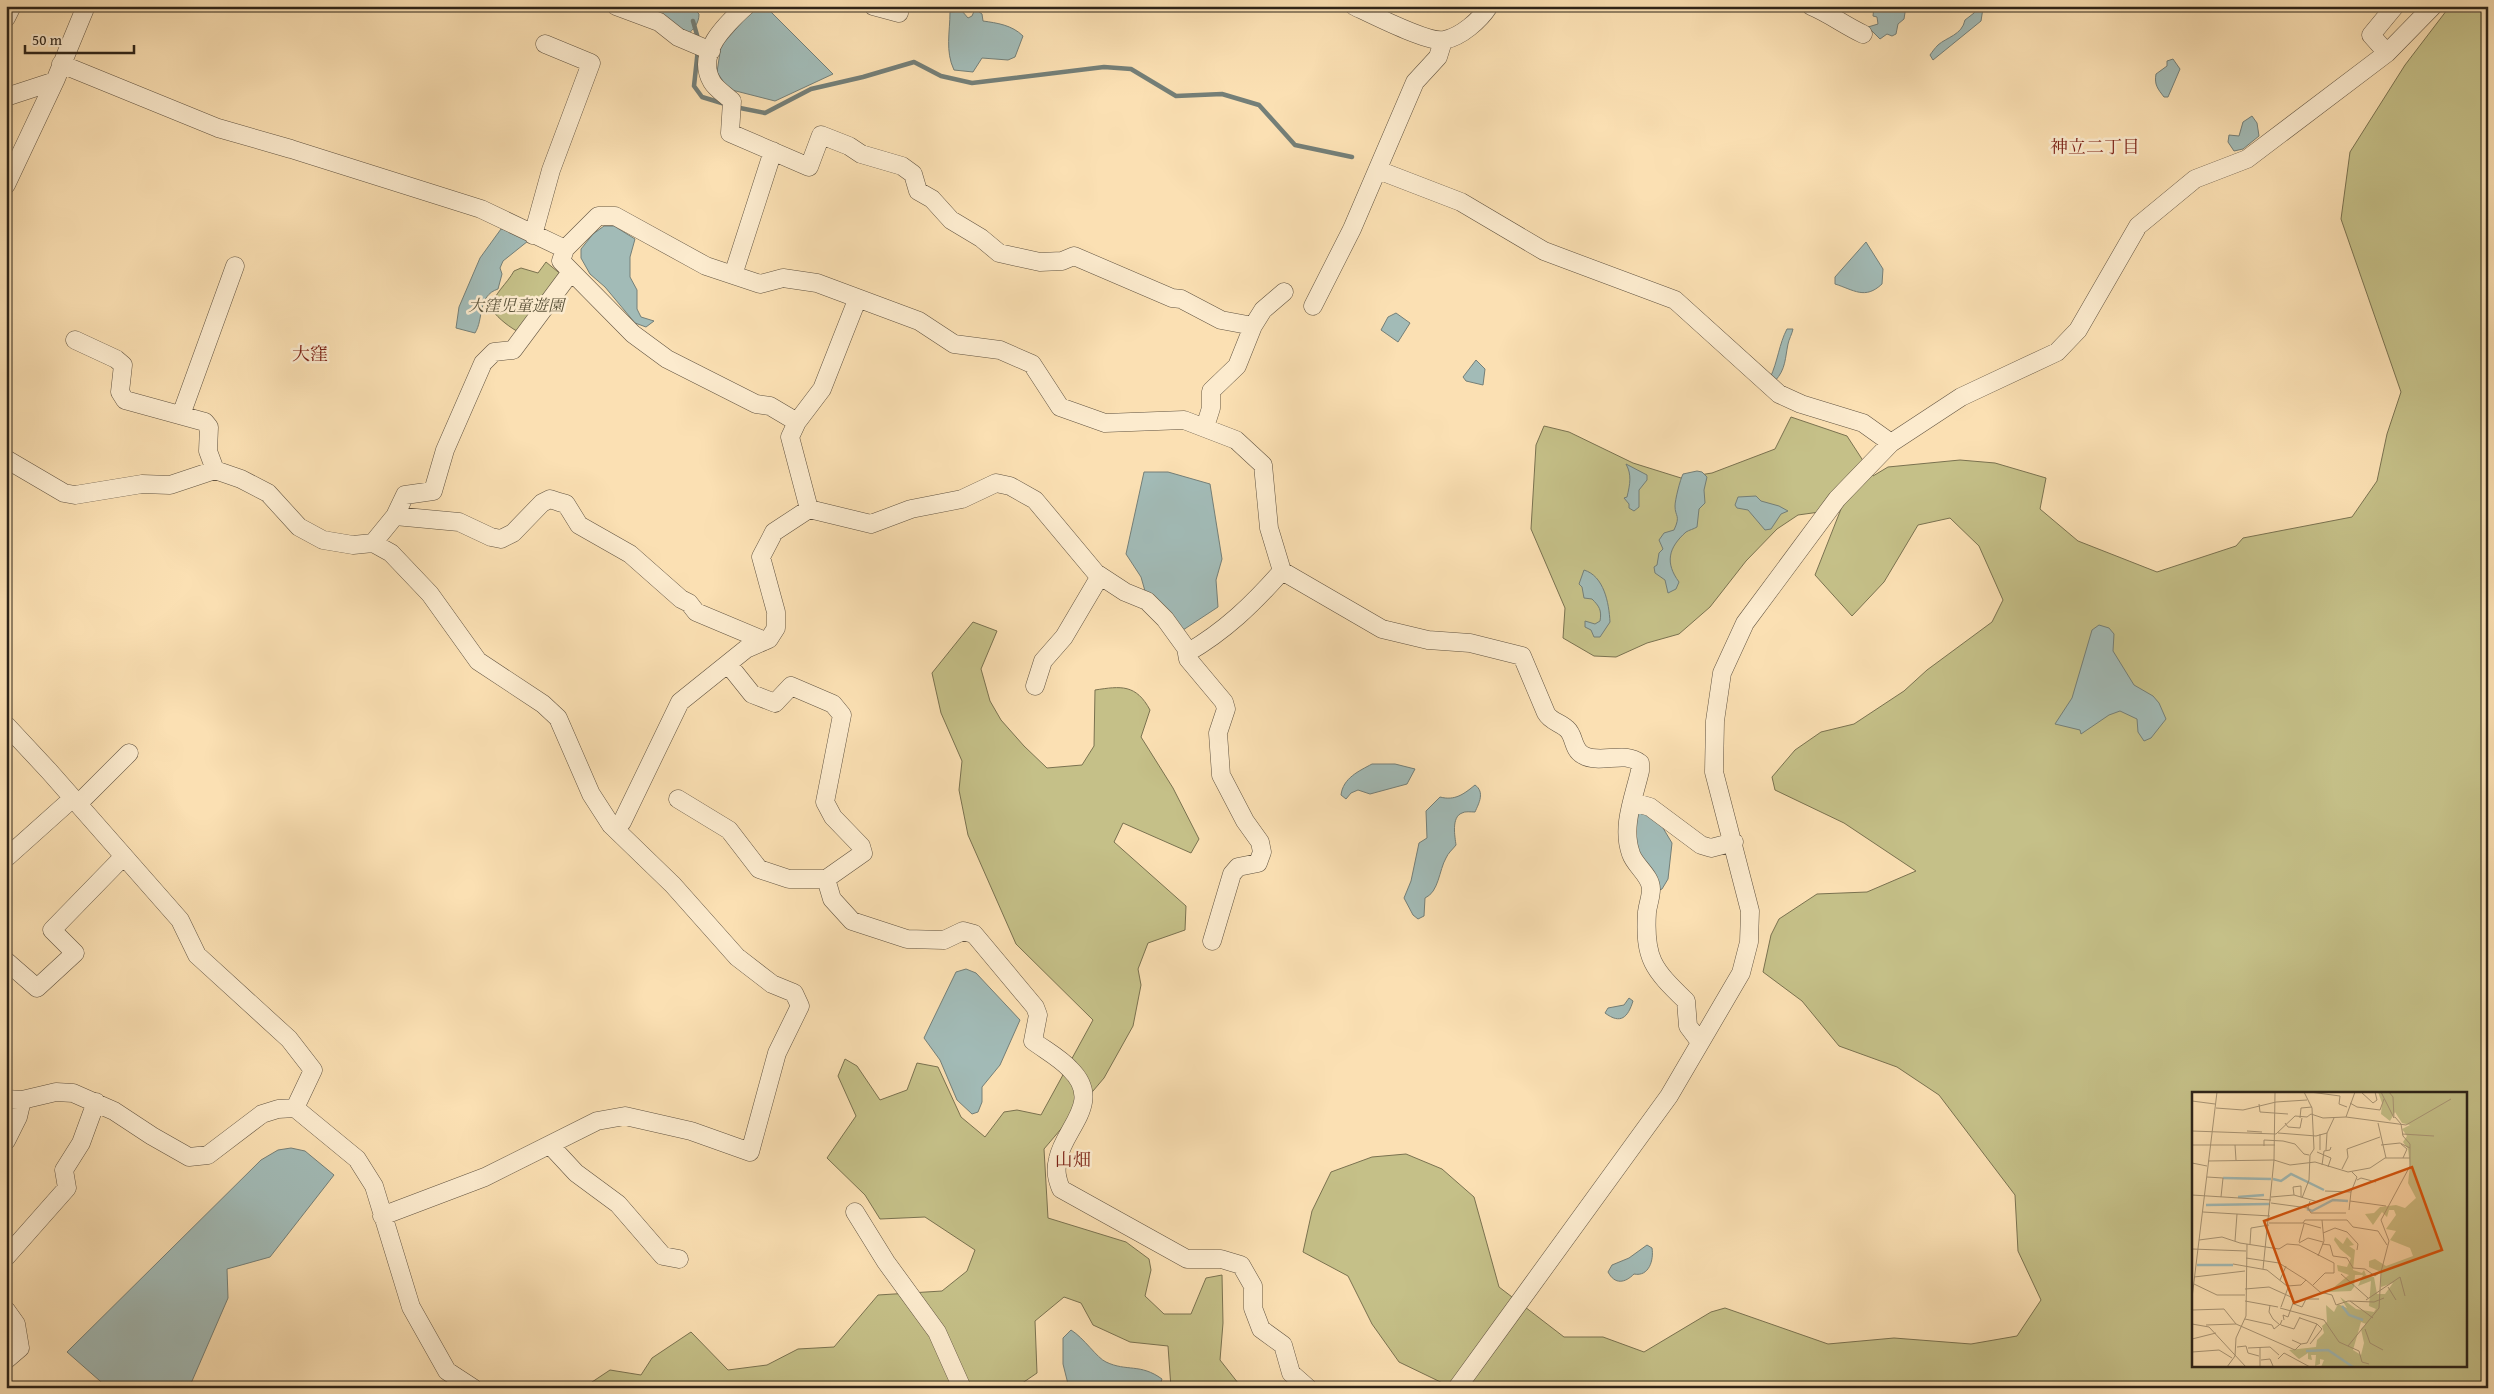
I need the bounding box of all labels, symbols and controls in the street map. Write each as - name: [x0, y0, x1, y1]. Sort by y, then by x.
- scale bar: [25, 22, 134, 54]
- text: 50 m: [32, 29, 63, 50]
- district label: 神立二丁目: [2050, 133, 2140, 160]
- park label: 大窪児童遊園: [468, 293, 567, 317]
- district label: 大窪: [292, 340, 328, 367]
- inset map: [2192, 1092, 2466, 1366]
- district label: 山畑: [1055, 1146, 1091, 1173]

